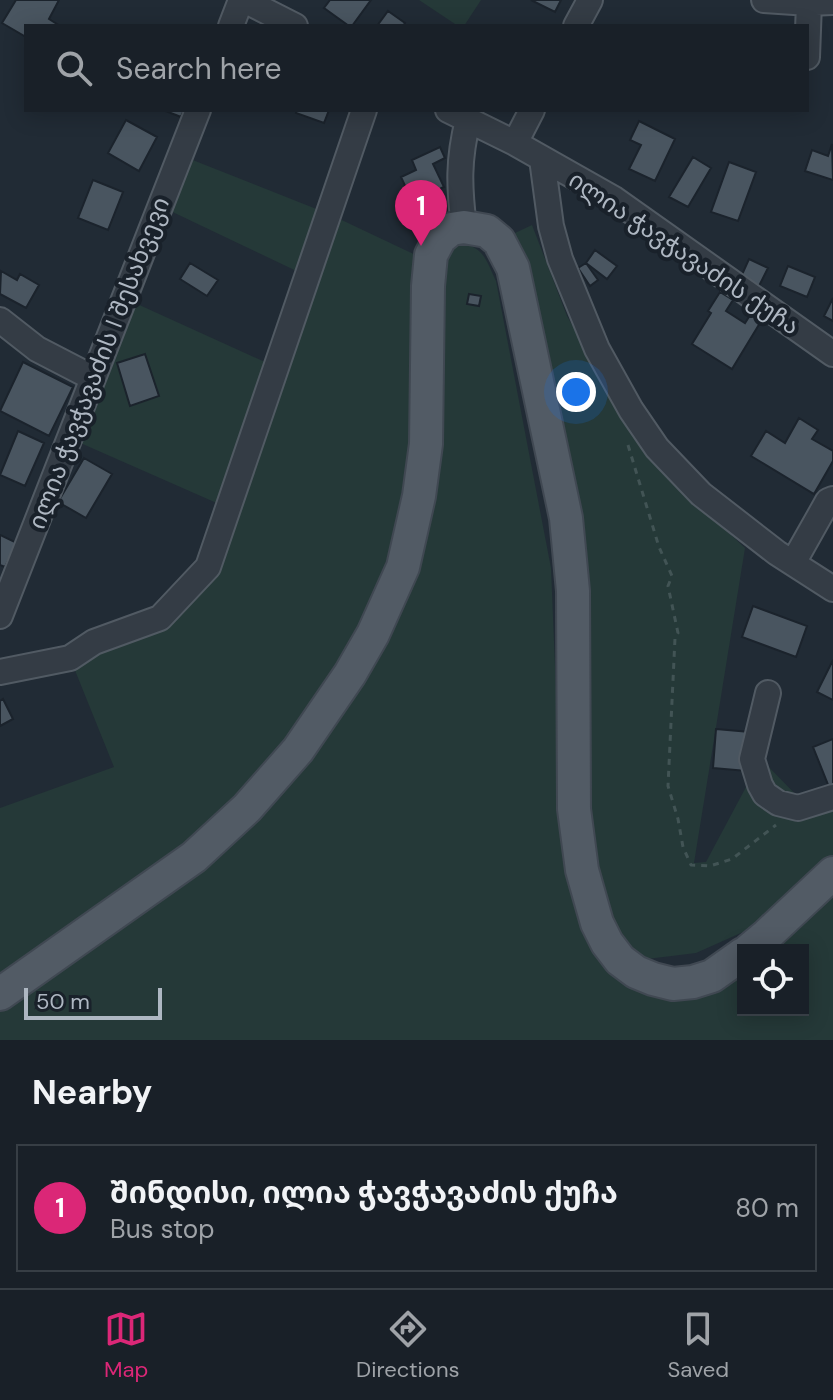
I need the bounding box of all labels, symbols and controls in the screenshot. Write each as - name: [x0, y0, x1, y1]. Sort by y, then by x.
- search box: [24, 24, 809, 112]
- icon: search: [52, 46, 96, 90]
- text: Search here: [116, 49, 282, 88]
- street label: ილია ჭავჭავაძის ქუჩა: [563, 164, 806, 341]
- pin: 1: [395, 180, 447, 246]
- street label: ილია ჭავჭავაძის I შესახვევი: [21, 192, 176, 533]
- your location: [556, 372, 596, 412]
- map controls: [737, 944, 809, 1016]
- button: locate: [737, 944, 809, 1016]
- scale bar: [24, 984, 162, 1020]
- text: 50 m: [36, 987, 90, 1016]
- text: Nearby: [32, 1070, 152, 1115]
- text: შინდისი, ილია ჭავჭავაძის ქუჩა: [110, 1173, 618, 1212]
- text: 1: [55, 1191, 65, 1225]
- text: 80 m: [735, 1191, 799, 1225]
- text: Bus stop: [110, 1212, 215, 1246]
- tab: Map: [104, 1307, 148, 1384]
- tab: Directions: [356, 1307, 460, 1384]
- tab: Saved: [667, 1307, 729, 1384]

